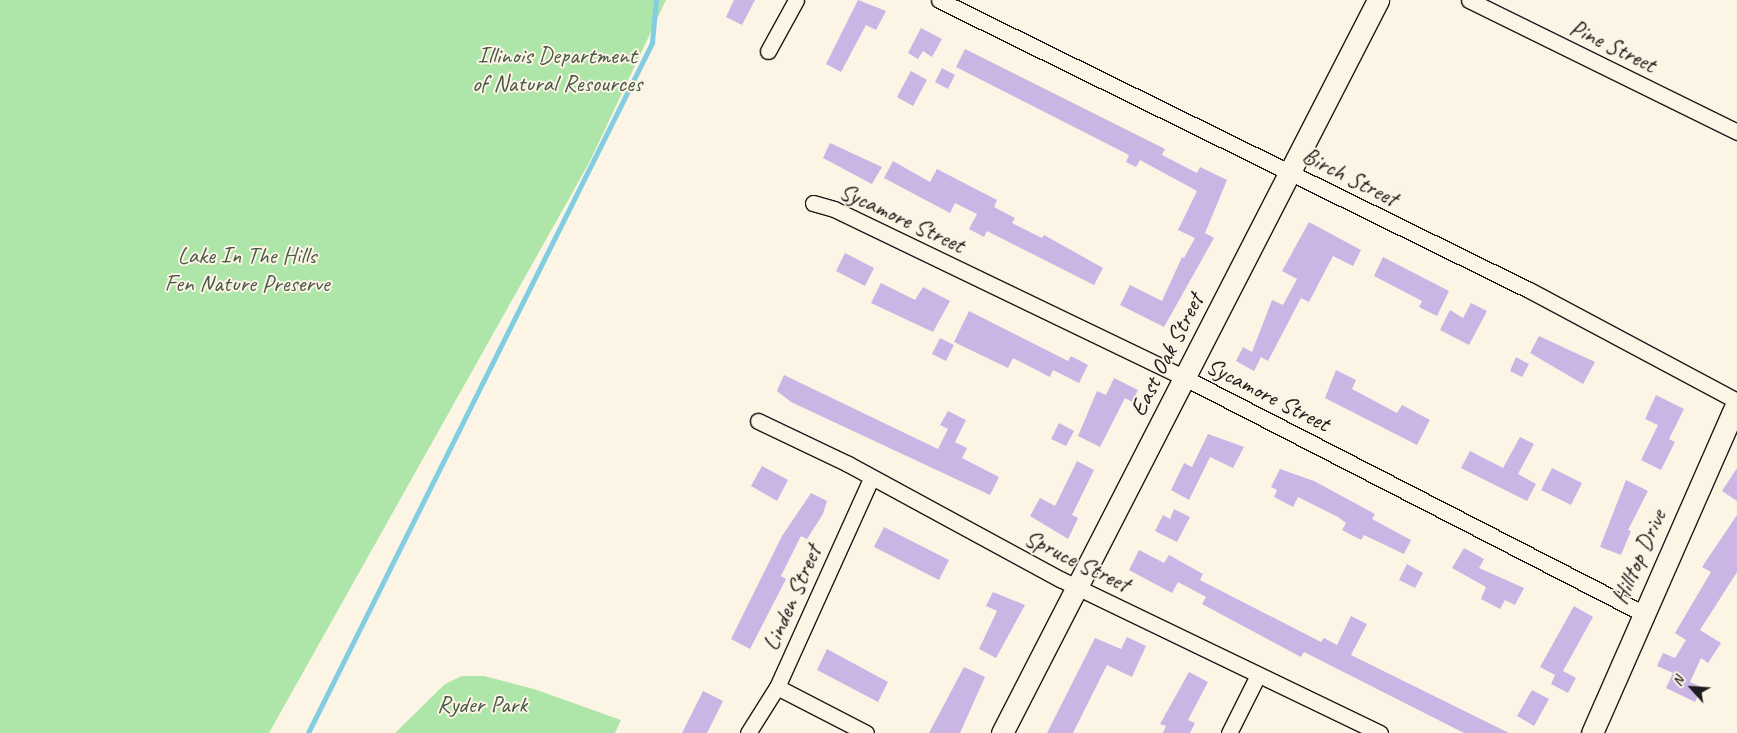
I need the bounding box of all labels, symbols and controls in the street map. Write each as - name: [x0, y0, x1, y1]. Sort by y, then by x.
- street label: Pine Street: [1565, 13, 1661, 79]
- park label: Illinois Department of Natural Resources: [472, 42, 642, 98]
- street label: Birch Street: [1297, 141, 1403, 213]
- street label: Sycamore Street: [835, 176, 969, 260]
- park label: Lake In The Hills Fen Nature Preserve: [164, 242, 330, 298]
- street label: East Oak Street: [1124, 289, 1210, 421]
- street label: Sycamore Street: [1201, 352, 1335, 438]
- street label: Hilltop Drive: [1605, 505, 1673, 609]
- street label: Spruce Street: [1020, 523, 1134, 599]
- street label: Linden Street: [756, 541, 828, 655]
- north arrow: [1667, 663, 1717, 713]
- text: N: [1669, 674, 1688, 689]
- park label: Ryder Park: [436, 691, 528, 719]

